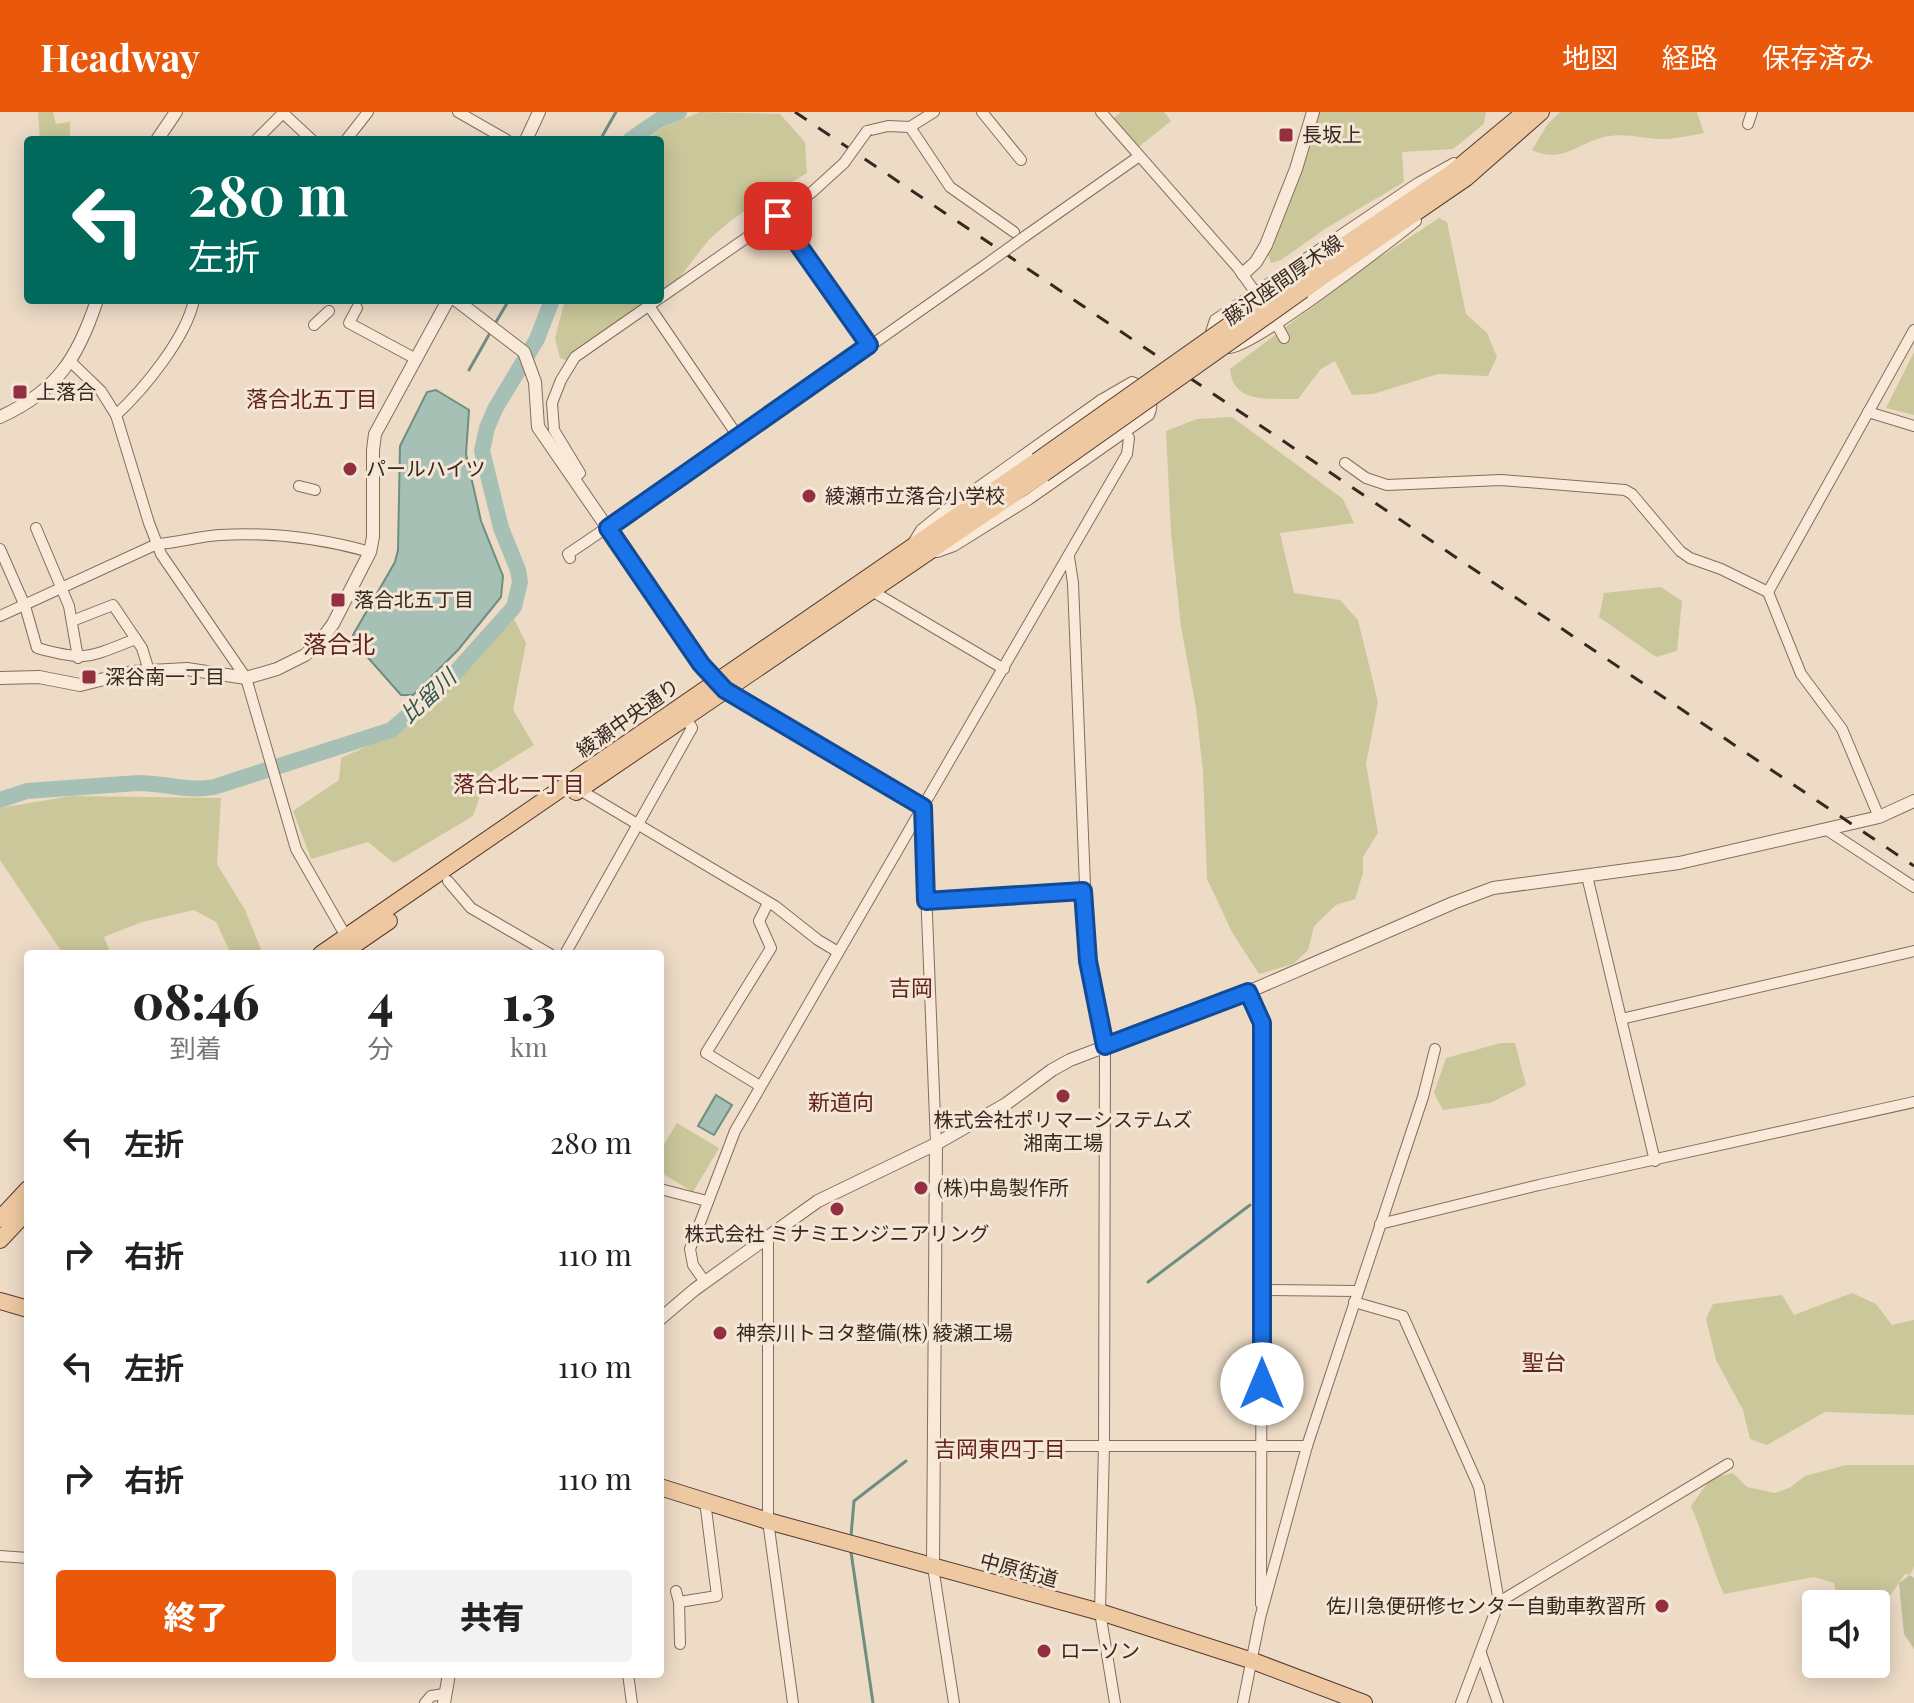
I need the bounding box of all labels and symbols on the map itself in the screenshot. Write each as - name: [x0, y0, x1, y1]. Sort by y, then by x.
- place label: 長坂上: [1302, 120, 1362, 147]
- marker: 長坂上: [1277, 126, 1295, 144]
- pin: [744, 182, 812, 250]
- street label: 藤沢座間厚木線: [1217, 228, 1347, 330]
- place label: 上落合: [36, 377, 96, 404]
- marker: 上落合: [11, 383, 29, 401]
- district label: 落合北五丁目: [246, 383, 378, 413]
- place label: パールハイツ: [366, 454, 486, 481]
- marker: パールハイツ: [341, 460, 359, 478]
- place label: 綾瀬市立落合小学校: [825, 481, 1005, 508]
- marker: 綾瀬市立落合小学校: [800, 487, 818, 505]
- place label: 落合北五丁目: [354, 585, 474, 612]
- marker: 落合北五丁目: [329, 591, 347, 609]
- district label: 落合北: [303, 627, 375, 659]
- water label: 比留川: [393, 660, 463, 729]
- place label: 深谷南一丁目: [105, 662, 225, 689]
- marker: 深谷南一丁目: [80, 668, 98, 686]
- street label: 綾瀬中央通り: [570, 671, 684, 762]
- district label: 落合北二丁目: [453, 768, 585, 798]
- district label: 吉岡: [889, 972, 933, 1002]
- district label: 新道向: [808, 1086, 874, 1116]
- marker: 株式会社ポリマーシステムズ 湘南工場: [1054, 1087, 1072, 1105]
- place label: 株式会社ポリマーシステムズ 湘南工場: [934, 1105, 1193, 1155]
- place label: (株)中島製作所: [937, 1173, 1069, 1200]
- marker: (株)中島製作所: [912, 1179, 930, 1197]
- marker: 株式会社 ミナミエンジニアリング: [828, 1200, 846, 1218]
- place label: 株式会社 ミナミエンジニアリング: [685, 1219, 989, 1246]
- place label: 神奈川トヨタ整備(株) 綾瀬工場: [736, 1318, 1013, 1345]
- marker: 神奈川トヨタ整備(株) 綾瀬工場: [711, 1324, 729, 1342]
- position arrow: [1220, 1342, 1304, 1426]
- district label: 聖台: [1522, 1346, 1566, 1376]
- district label: 吉岡東四丁目: [934, 1433, 1066, 1463]
- street label: 中原街道: [977, 1545, 1062, 1592]
- place label: 佐川急便研修センター自動車教習所: [1326, 1591, 1646, 1618]
- marker: 佐川急便研修センター自動車教習所: [1653, 1597, 1671, 1615]
- place label: ローソン: [1060, 1636, 1140, 1663]
- marker: ローソン: [1035, 1642, 1053, 1660]

